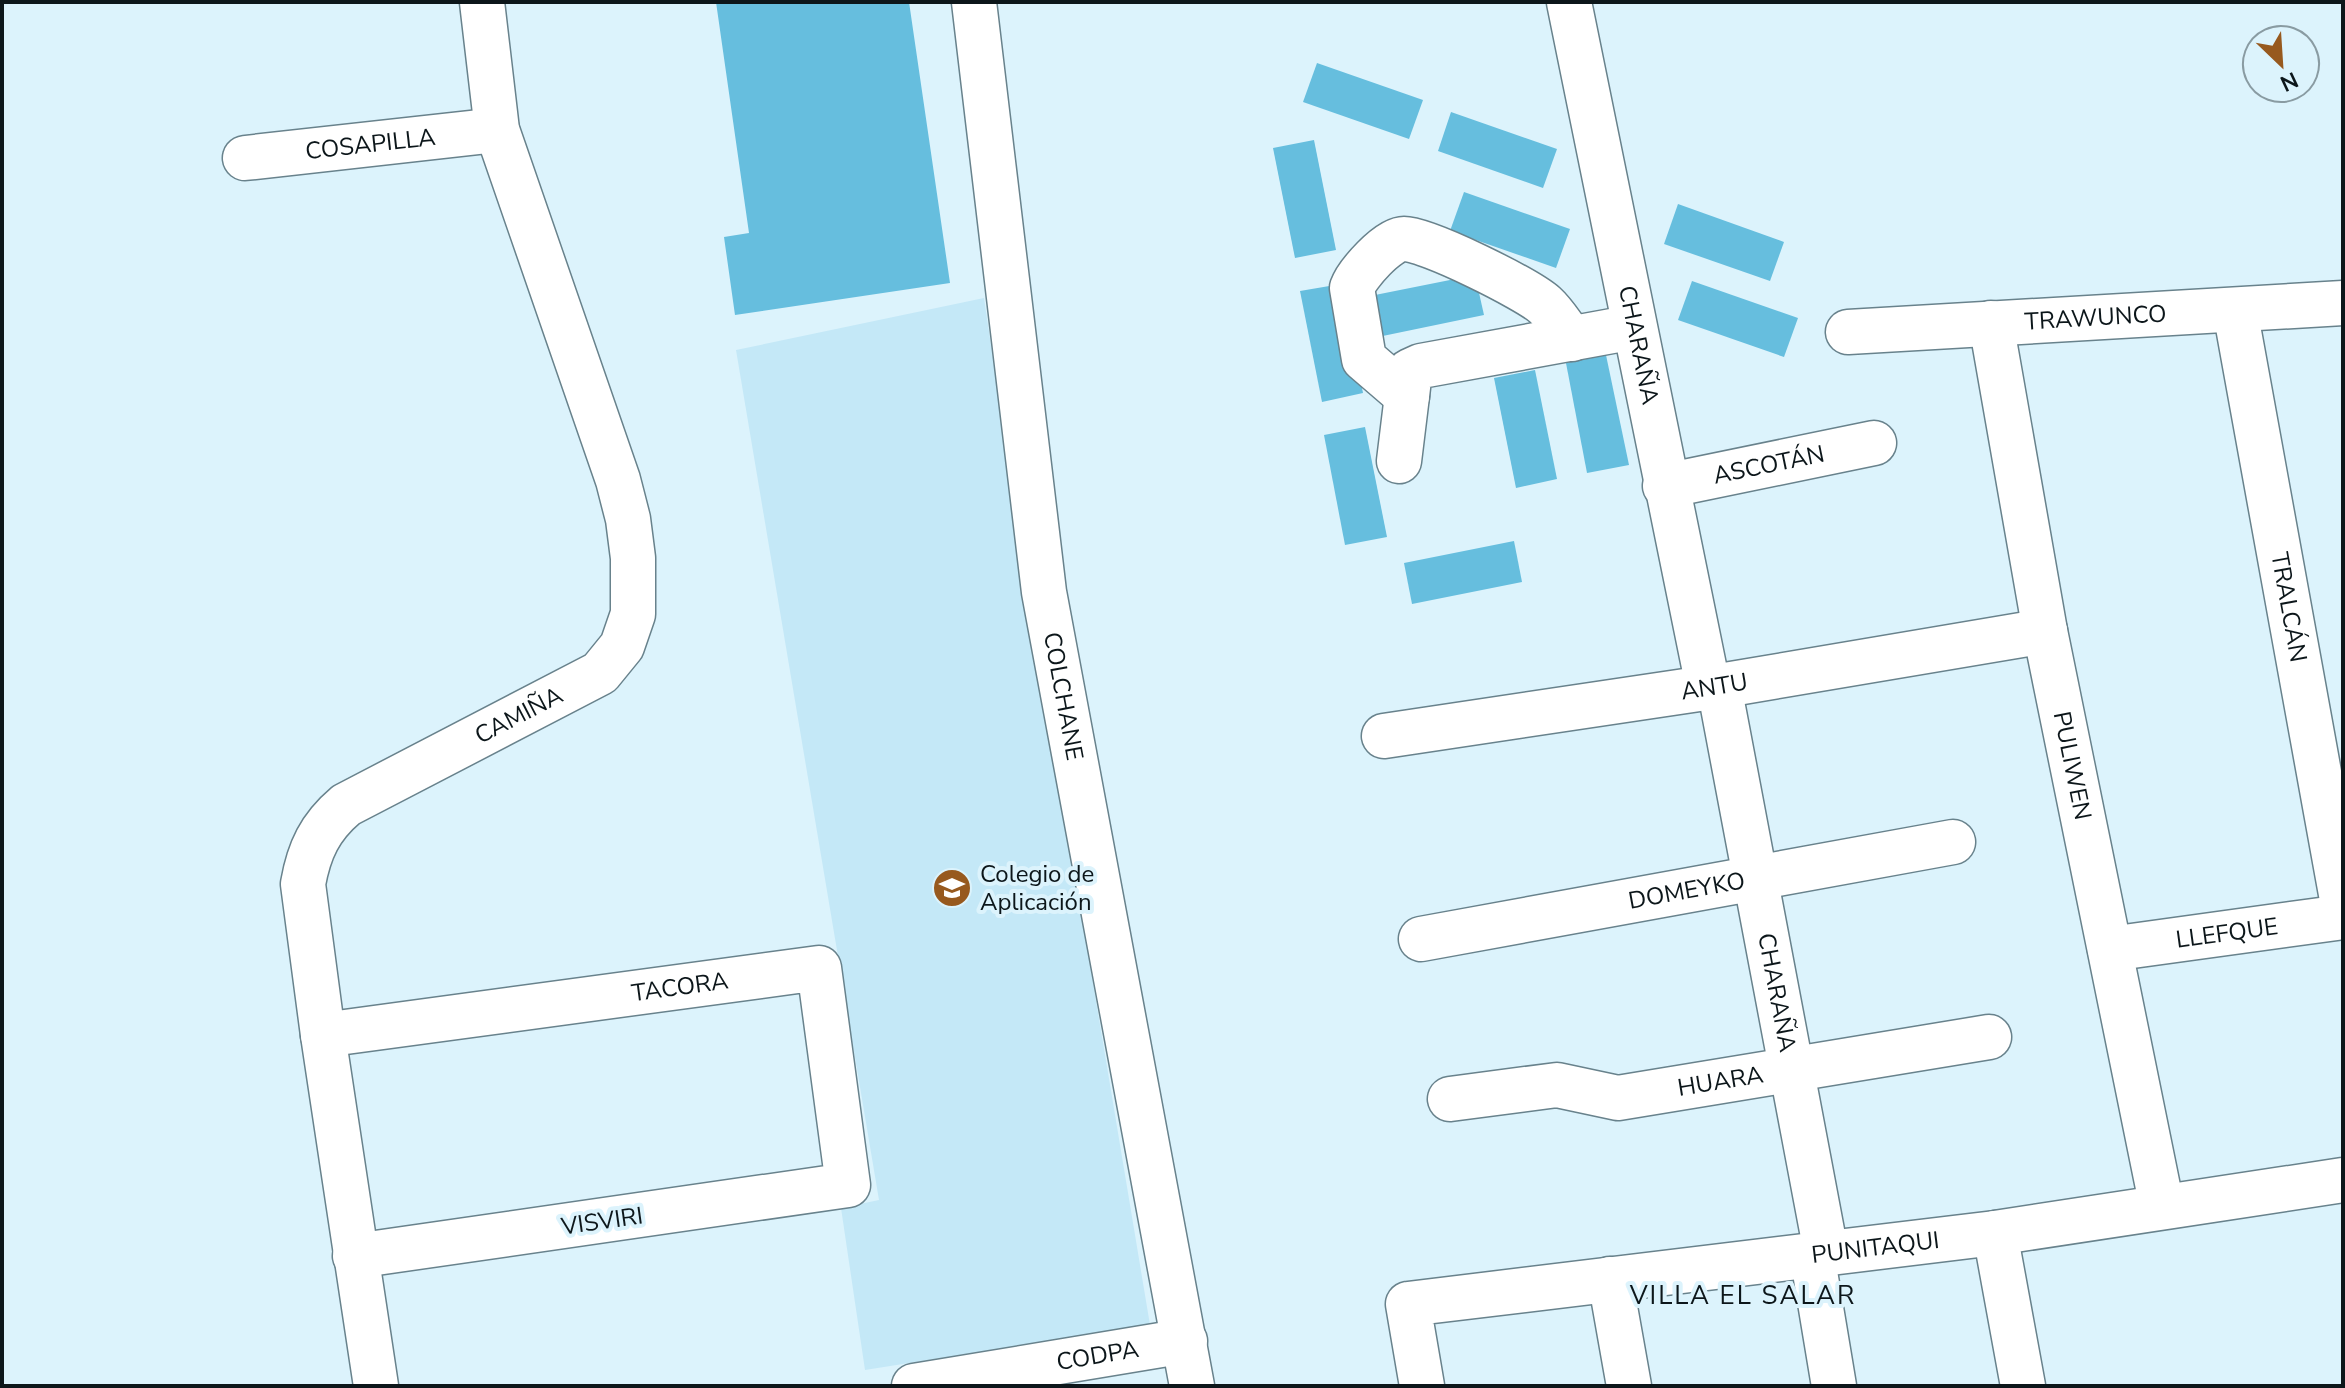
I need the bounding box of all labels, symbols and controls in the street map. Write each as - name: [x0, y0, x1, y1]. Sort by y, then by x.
- north arrow: [2241, 24, 2321, 104]
- text: N: [2275, 64, 2303, 98]
- street label: COSAPILLA: [303, 121, 437, 167]
- street label: CHARAÑA: [1611, 283, 1666, 408]
- street label: TRAWUNCO: [2024, 297, 2167, 338]
- street label: ASCOTÁN: [1710, 438, 1827, 492]
- street label: TRALCÁN: [2263, 550, 2315, 665]
- street label: COLCHANE: [1036, 629, 1091, 763]
- street label: ANTU: [1679, 665, 1750, 707]
- street label: CAMIÑA: [469, 679, 569, 751]
- street label: PULIWEN: [2046, 708, 2099, 823]
- place label: Colegio de Aplicación: [980, 858, 1094, 918]
- street label: DOMEYKO: [1626, 864, 1748, 917]
- school or university icon: Colegio de Aplicación: [931, 867, 973, 909]
- street label: LLEFQUE: [2174, 910, 2280, 956]
- street label: CHARAÑA: [1750, 930, 1804, 1055]
- street label: TACORA: [629, 964, 731, 1009]
- street label: HUARA: [1675, 1058, 1766, 1104]
- street label: VISVIRI: [558, 1199, 645, 1243]
- street label: PUNITAQUI: [1810, 1224, 1941, 1271]
- district label: VILLA EL SALAR: [1629, 1278, 1856, 1313]
- street label: CODPA: [1054, 1333, 1141, 1378]

